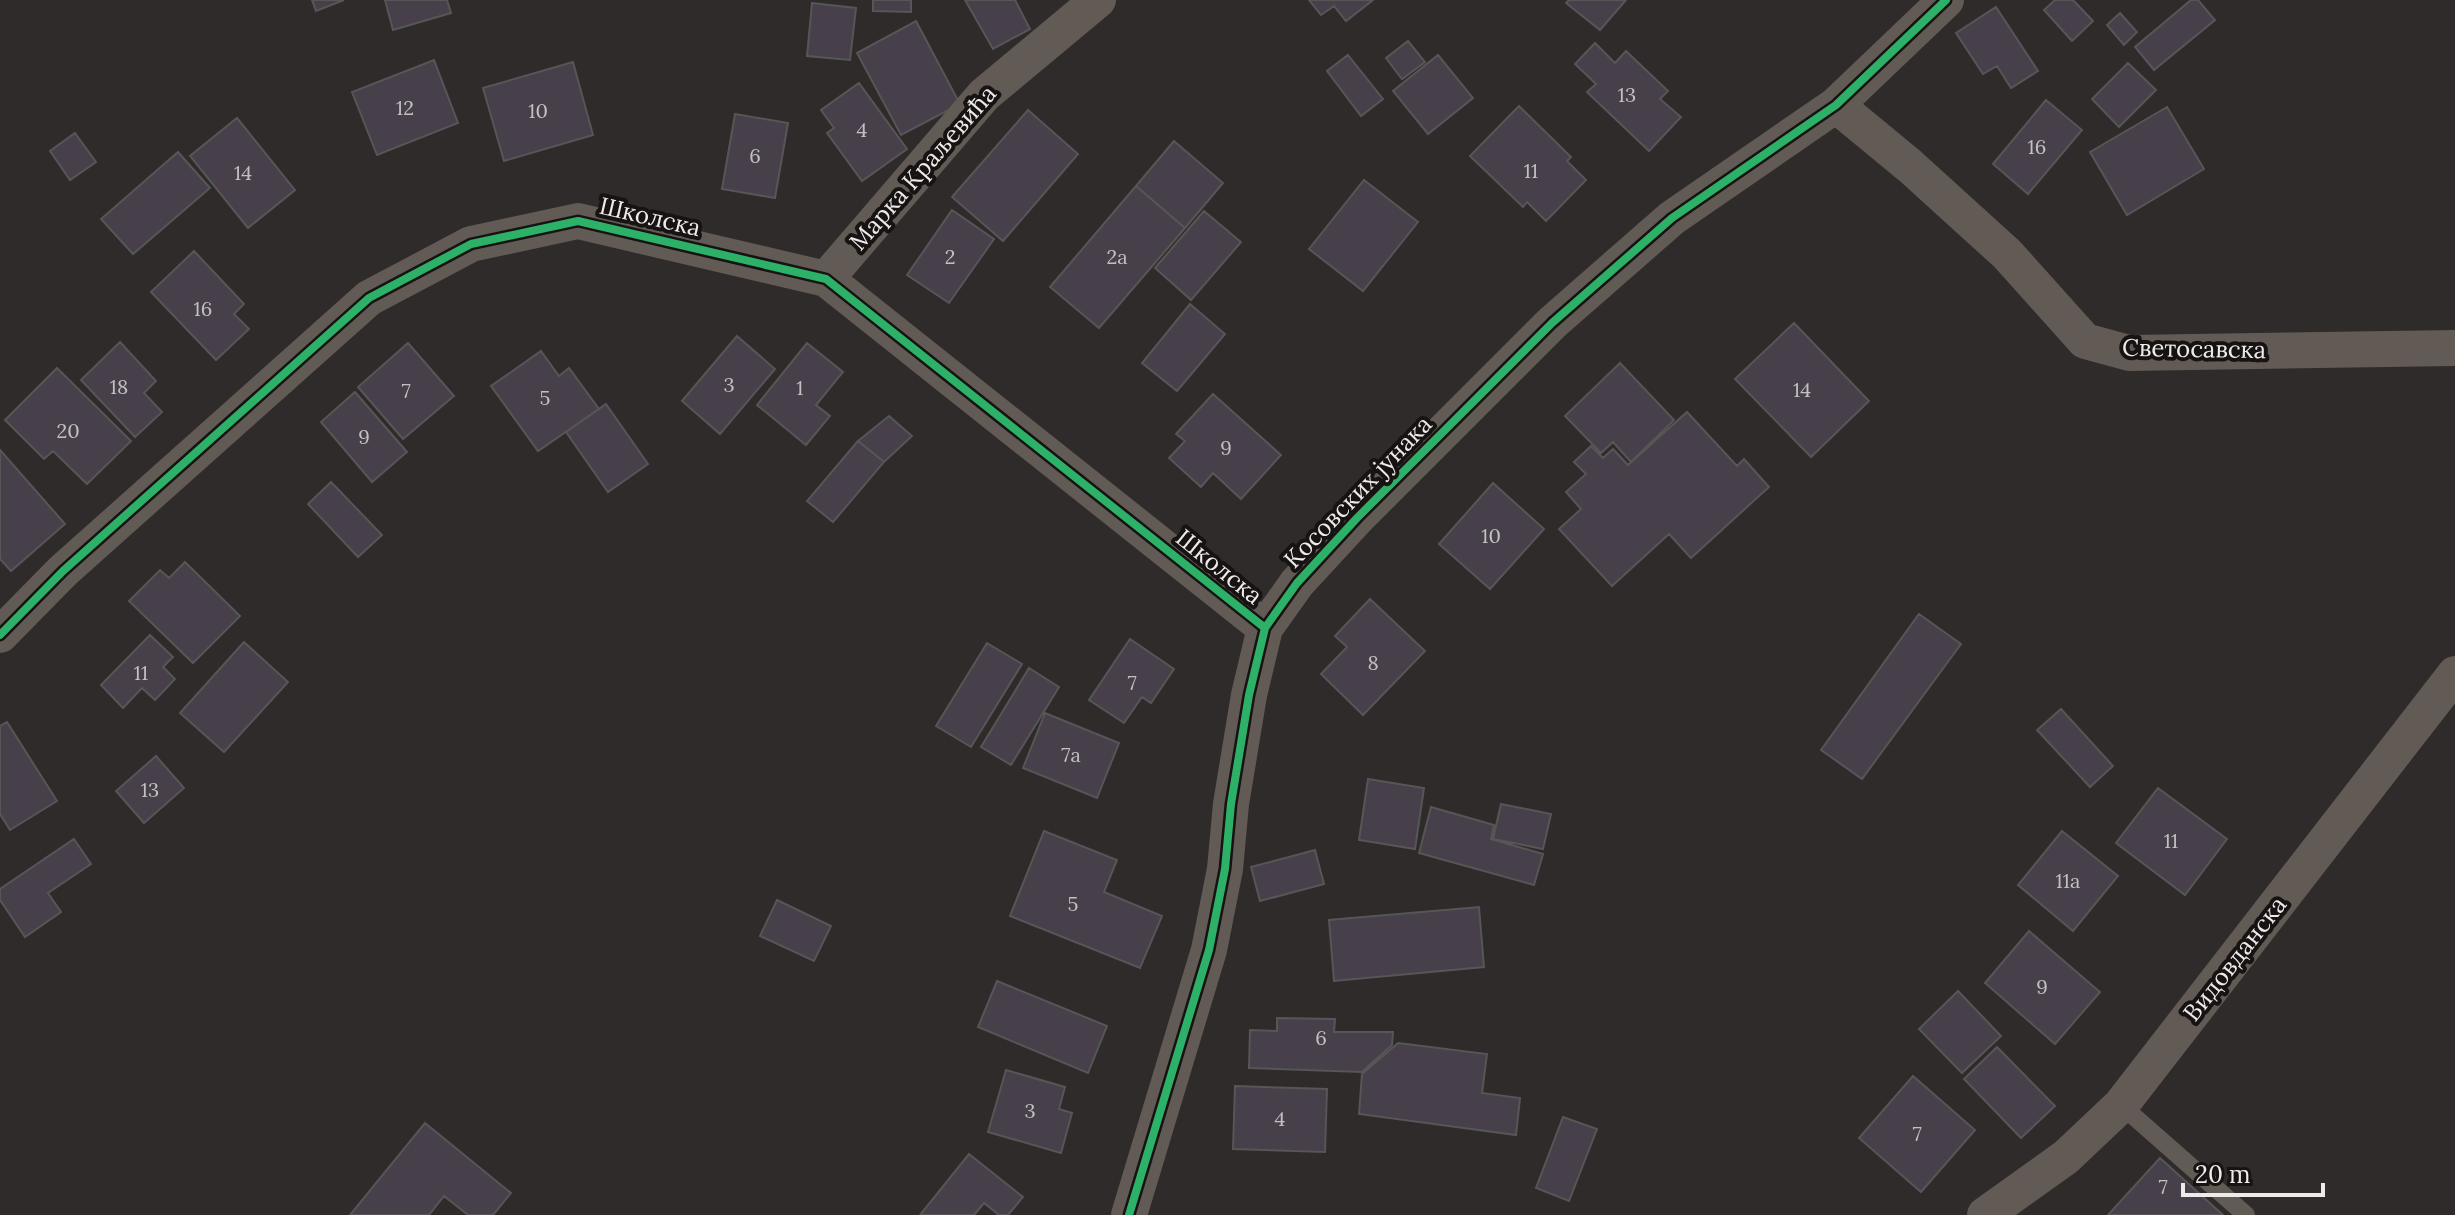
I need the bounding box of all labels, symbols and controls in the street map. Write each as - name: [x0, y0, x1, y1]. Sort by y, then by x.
- street label: Марка Краљевића: [842, 79, 1003, 257]
- house number: 13: [1618, 82, 1636, 107]
- house number: 12: [396, 95, 414, 120]
- house number: 10: [528, 98, 548, 123]
- house number: 4: [857, 117, 868, 142]
- house number: 16: [2028, 134, 2046, 159]
- house number: 6: [749, 143, 761, 168]
- house number: 11: [1524, 158, 1538, 183]
- house number: 14: [234, 160, 252, 185]
- street label: Школска: [596, 190, 704, 243]
- house number: 2: [945, 244, 955, 269]
- house number: 2a: [1106, 244, 1128, 269]
- house number: 16: [194, 296, 212, 321]
- street label: Светосавска: [2122, 332, 2266, 365]
- house number: 3: [723, 372, 735, 397]
- house number: 18: [110, 374, 128, 399]
- house number: 1: [796, 375, 804, 400]
- house number: 14: [1793, 377, 1811, 402]
- house number: 7: [401, 378, 411, 403]
- house number: 5: [540, 385, 550, 410]
- street label: Косовских јунака: [1277, 409, 1438, 574]
- house number: 20: [56, 418, 80, 443]
- house number: 9: [358, 424, 370, 449]
- house number: 9: [1220, 435, 1232, 460]
- street label: Школска: [1170, 522, 1269, 611]
- house number: 10: [1481, 523, 1501, 548]
- house number: 8: [1367, 650, 1379, 675]
- house number: 11: [134, 660, 148, 685]
- house number: 7: [1127, 670, 1137, 695]
- house number: 7a: [1061, 742, 1081, 767]
- house number: 13: [141, 777, 159, 802]
- house number: 11: [2164, 828, 2178, 853]
- house number: 11a: [2056, 868, 2080, 893]
- street label: Видовданска: [2176, 890, 2293, 1027]
- house number: 5: [1068, 891, 1078, 916]
- house number: 9: [2036, 974, 2048, 999]
- house number: 6: [1315, 1025, 1327, 1050]
- house number: 3: [1024, 1098, 1036, 1123]
- house number: 4: [1275, 1106, 1286, 1131]
- house number: 7: [1912, 1121, 1922, 1146]
- scale bar: [2183, 1147, 2323, 1197]
- text: 20 m: [2195, 1159, 2251, 1190]
- house number: 7: [2158, 1174, 2168, 1199]

